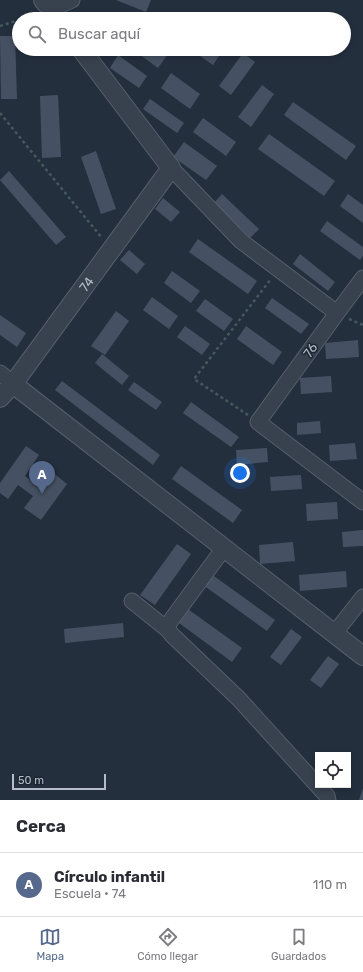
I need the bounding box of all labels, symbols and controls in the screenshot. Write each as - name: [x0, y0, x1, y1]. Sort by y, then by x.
- search box: [12, 12, 351, 56]
- icon: search: [26, 23, 48, 45]
- text: Buscar aquí: [58, 25, 140, 43]
- street label: 74: [76, 274, 97, 295]
- street label: 76: [300, 340, 321, 360]
- pin: A: [29, 461, 55, 494]
- your location: [230, 463, 250, 483]
- map controls: [315, 752, 351, 788]
- button: locate: [315, 752, 351, 788]
- scale bar: [12, 772, 106, 791]
- text: 50 m: [18, 774, 44, 787]
- text: Cerca: [16, 816, 66, 836]
- text: Círculo infantil: [54, 868, 165, 886]
- text: A: [24, 877, 34, 892]
- text: 110 m: [313, 877, 347, 892]
- text: Escuela · 74: [54, 886, 126, 901]
- tab: Mapa: [37, 926, 64, 963]
- tab: Cómo llegar: [137, 926, 198, 963]
- tab: Guardados: [271, 926, 326, 963]

